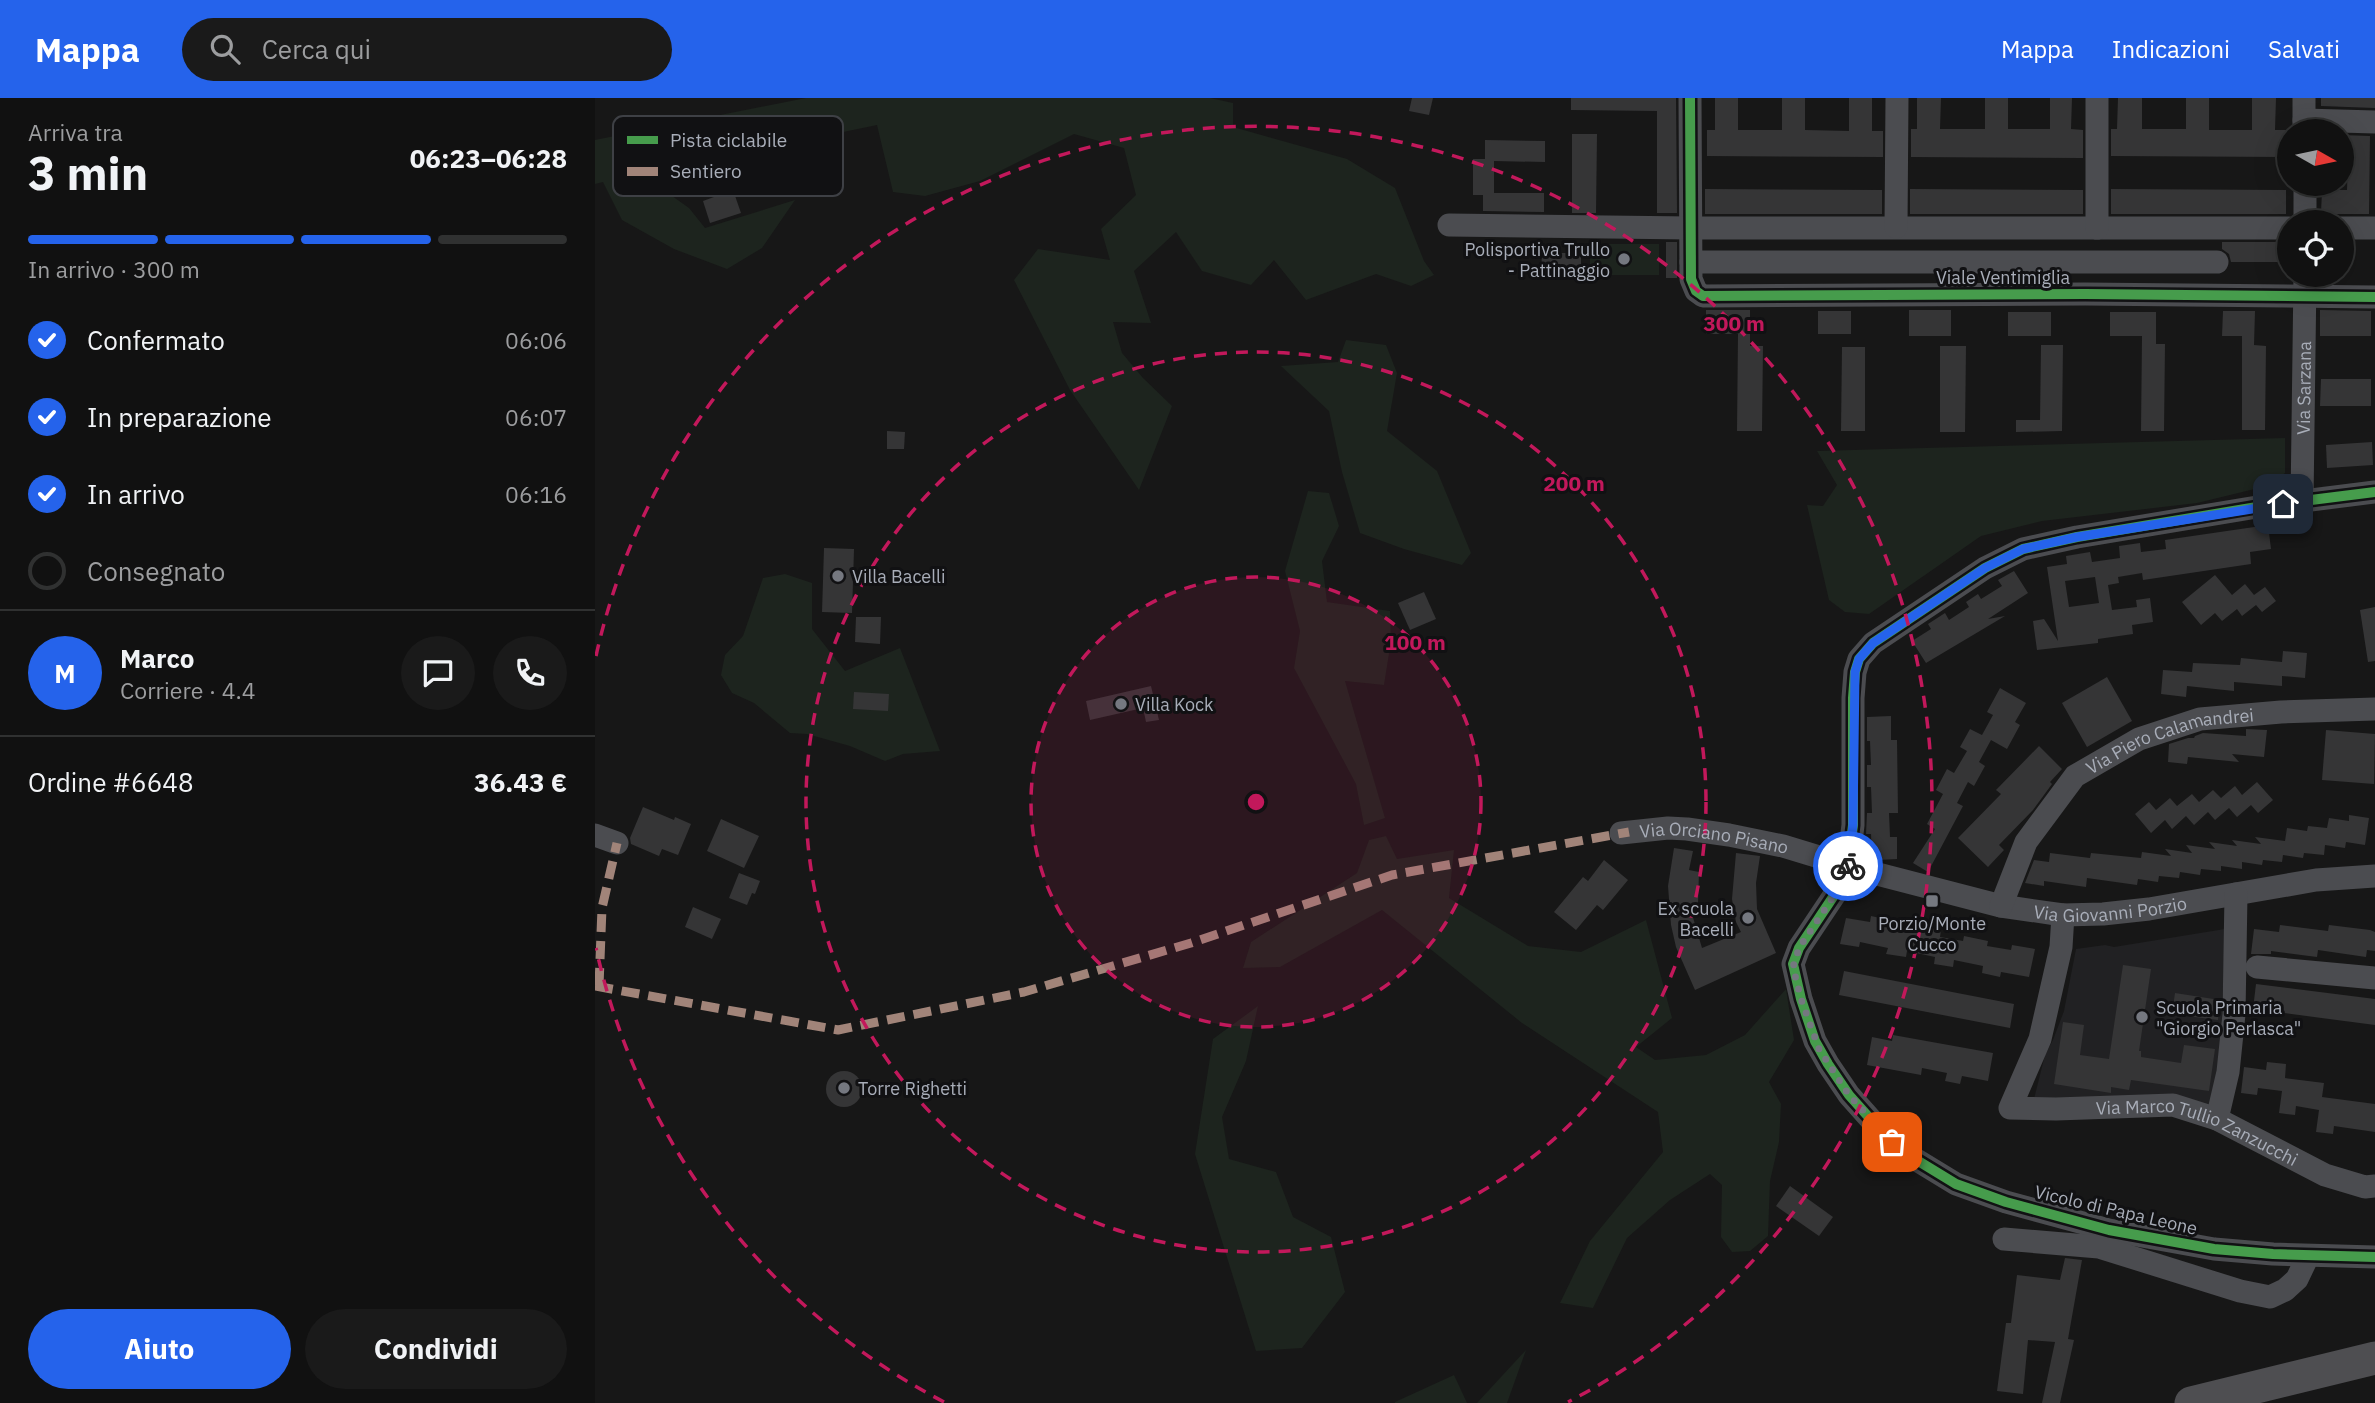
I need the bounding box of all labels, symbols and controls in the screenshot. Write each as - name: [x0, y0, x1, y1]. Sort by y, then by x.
- search box: [182, 18, 672, 81]
- text: Mappa: [35, 28, 140, 71]
- icon: search: [206, 30, 244, 68]
- text: Cerca qui: [262, 32, 371, 66]
- text: Mappa: [2001, 33, 2074, 65]
- text: Indicazioni: [2112, 33, 2230, 65]
- text: Salvati: [2268, 33, 2340, 65]
- legend: [613, 116, 843, 196]
- text: Arriva tra: [28, 117, 123, 147]
- north arrow: [2277, 119, 2354, 196]
- map controls: [2277, 119, 2354, 287]
- text: Pista ciclabile: [670, 128, 787, 152]
- text: 06:23–06:28: [410, 141, 567, 175]
- text: 3 min: [28, 143, 148, 203]
- text: Sentiero: [670, 159, 742, 183]
- button: locate: [2277, 210, 2354, 287]
- place label: Polisportiva Trullo - Pattinaggio: [1465, 238, 1610, 282]
- marker: Polisportiva Trullo - Pattinaggio: [1616, 251, 1632, 267]
- text: In arrivo · 300 m: [28, 254, 200, 284]
- street label: Viale Ventimiglia: [1936, 266, 2070, 289]
- text: 300 m: [1703, 309, 1765, 337]
- icon: check: [28, 321, 66, 359]
- text: Confermato: [87, 323, 225, 357]
- text: 06:06: [505, 325, 567, 355]
- street label: Via Sarzana: [2291, 341, 2316, 435]
- icon: check: [28, 398, 66, 436]
- text: In preparazione: [87, 400, 272, 434]
- text: 06:07: [505, 402, 567, 432]
- text: 200 m: [1543, 469, 1605, 497]
- pin: [2253, 474, 2313, 534]
- icon: check: [28, 475, 66, 513]
- text: In arrivo: [87, 477, 185, 511]
- text: 06:16: [505, 479, 567, 509]
- icon: home: [2264, 485, 2302, 523]
- text: Consegnato: [87, 554, 225, 588]
- place label: Villa Bacelli: [852, 565, 945, 588]
- marker: Villa Bacelli: [830, 568, 846, 584]
- text: 100 m: [1384, 628, 1446, 656]
- button: chat: [401, 636, 475, 710]
- button: phone: [493, 636, 567, 710]
- text: Marco: [120, 641, 194, 675]
- text: M: [54, 656, 76, 690]
- text: Corriere · 4.4: [120, 675, 256, 705]
- place label: Villa Kock: [1135, 693, 1214, 716]
- marker: Villa Kock: [1113, 696, 1129, 712]
- street label: Via Piero Calamandrei: [2082, 703, 2255, 779]
- text: Ordine #6648: [28, 765, 194, 799]
- text: 36.43 €: [474, 765, 567, 799]
- centre of rings: [1244, 790, 1268, 814]
- street label: Via Orciano Pisano: [1638, 816, 1792, 859]
- courier: [1813, 831, 1883, 901]
- icon: bike: [1829, 847, 1867, 885]
- street label: Via Giovanni Porzio: [2032, 891, 2189, 927]
- marker: Porzio/Monte Cucco: [1924, 893, 1940, 909]
- place label: Ex scuola Bacelli: [1658, 897, 1734, 941]
- marker: Ex scuola Bacelli: [1740, 910, 1756, 926]
- place label: Porzio/Monte Cucco: [1878, 912, 1986, 956]
- place label: Scuola Primaria "Giorgio Perlasca": [2156, 996, 2301, 1040]
- marker: Scuola Primaria "Giorgio Perlasca": [2134, 1009, 2150, 1025]
- place label: Torre Righetti: [858, 1077, 967, 1100]
- marker: Torre Righetti: [836, 1080, 852, 1096]
- street label: Via Marco Tullio Zanzucchi: [2095, 1093, 2302, 1171]
- pin: [1862, 1112, 1922, 1172]
- icon: bag: [1873, 1123, 1911, 1161]
- street label: Vicolo di Papa Leone: [2032, 1180, 2200, 1240]
- button: Aiuto: [28, 1309, 291, 1389]
- button: Condividi: [305, 1309, 567, 1389]

